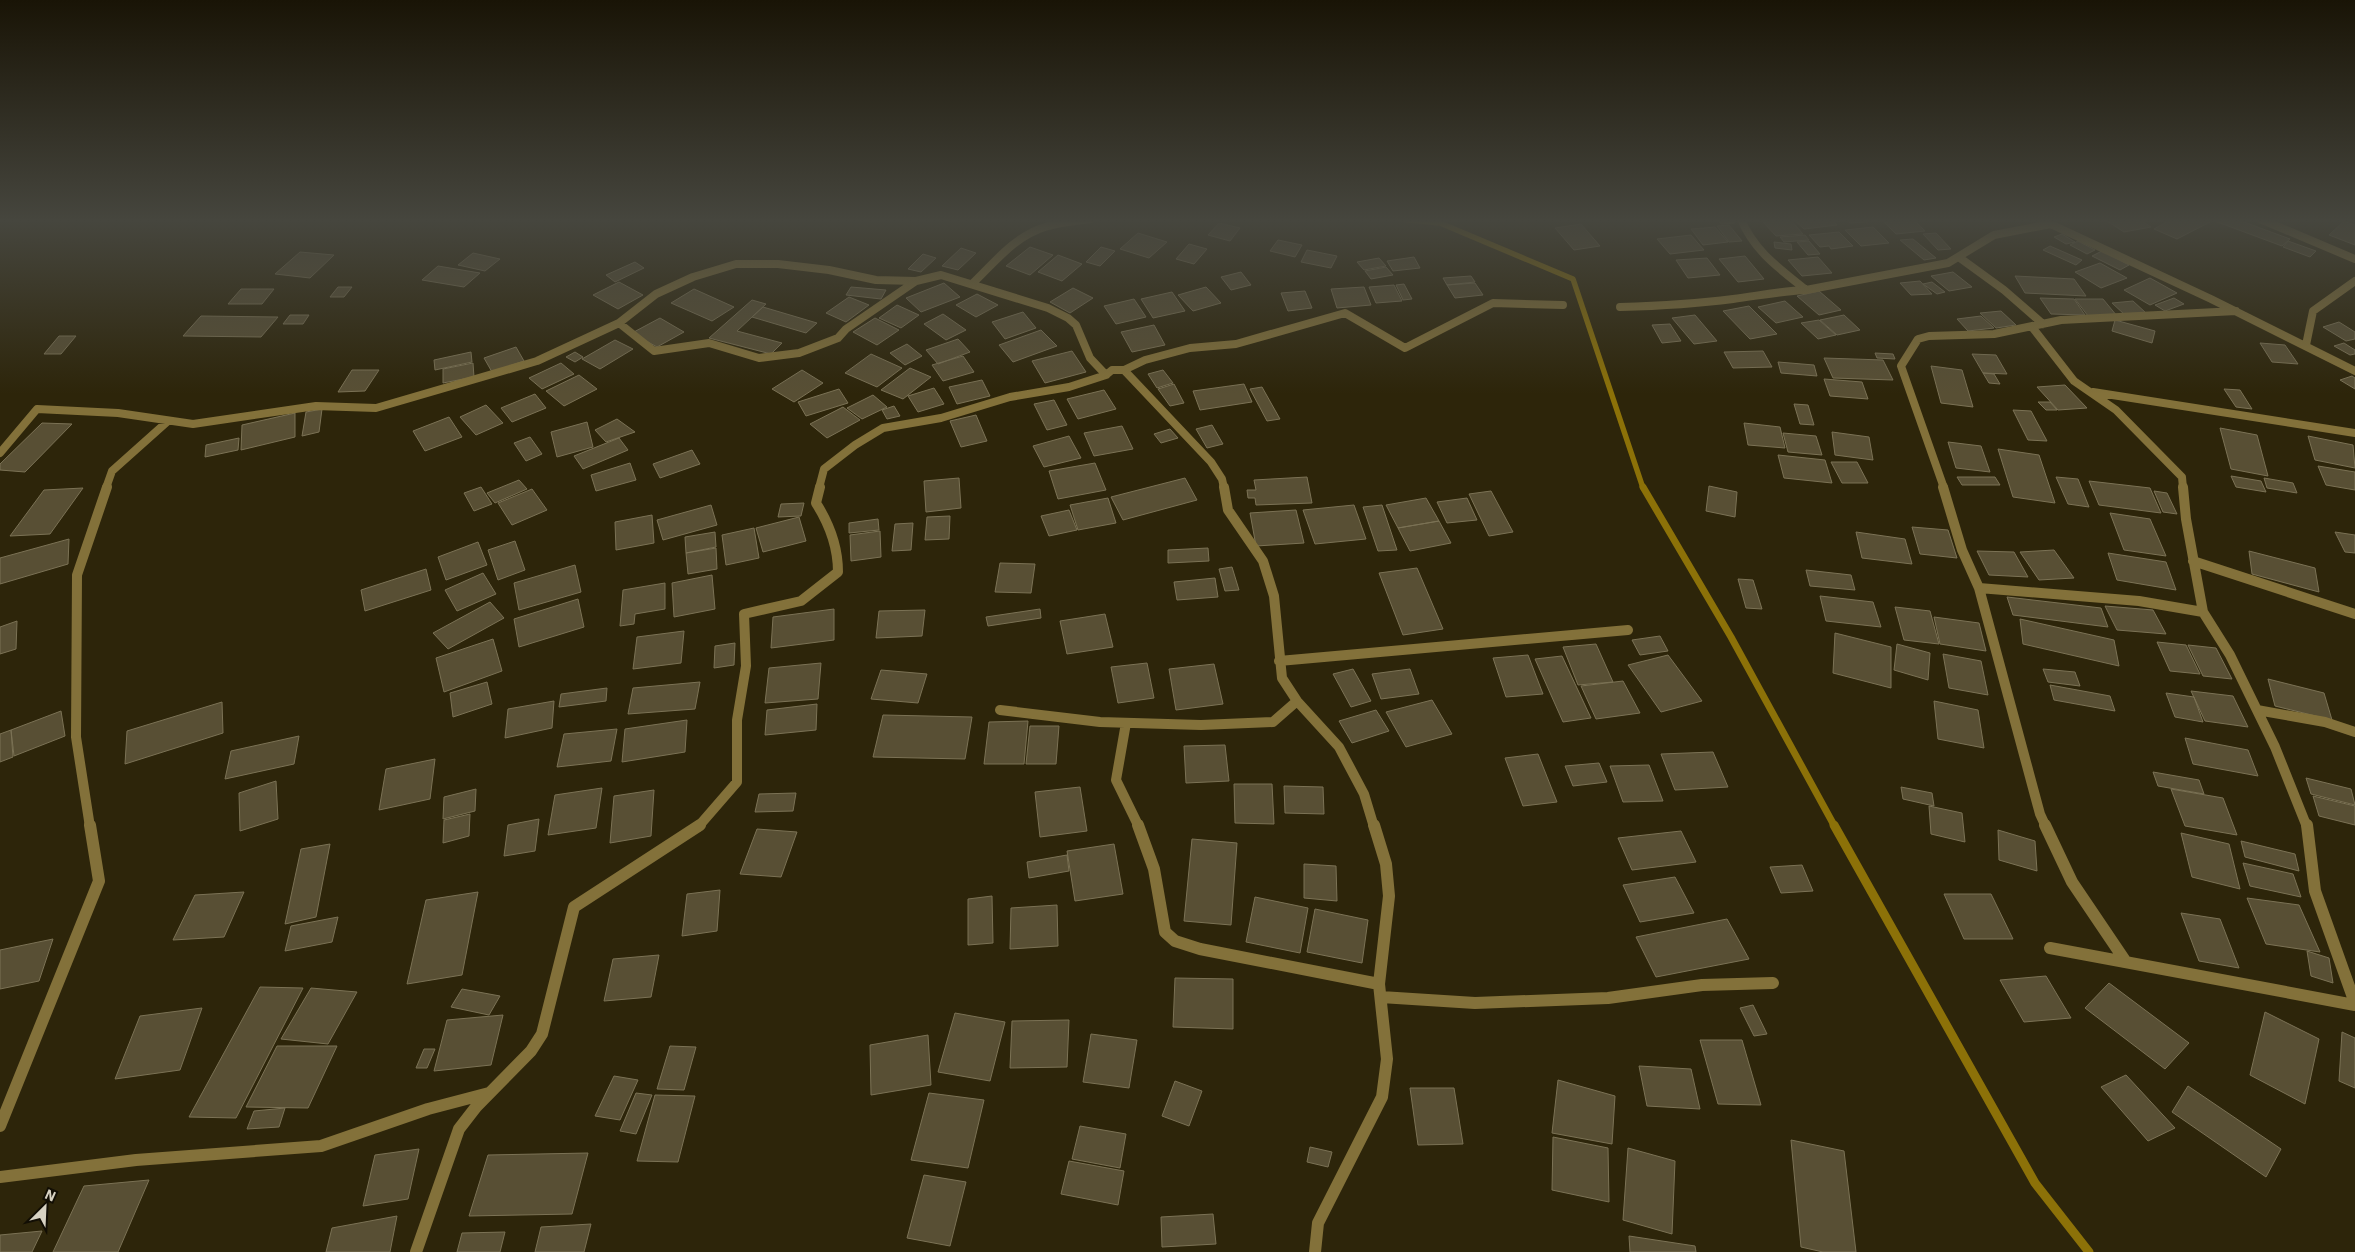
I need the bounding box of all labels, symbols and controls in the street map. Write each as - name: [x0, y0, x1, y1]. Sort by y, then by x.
- north arrow: [20, 1182, 70, 1232]
- text: N: [42, 1185, 59, 1205]

